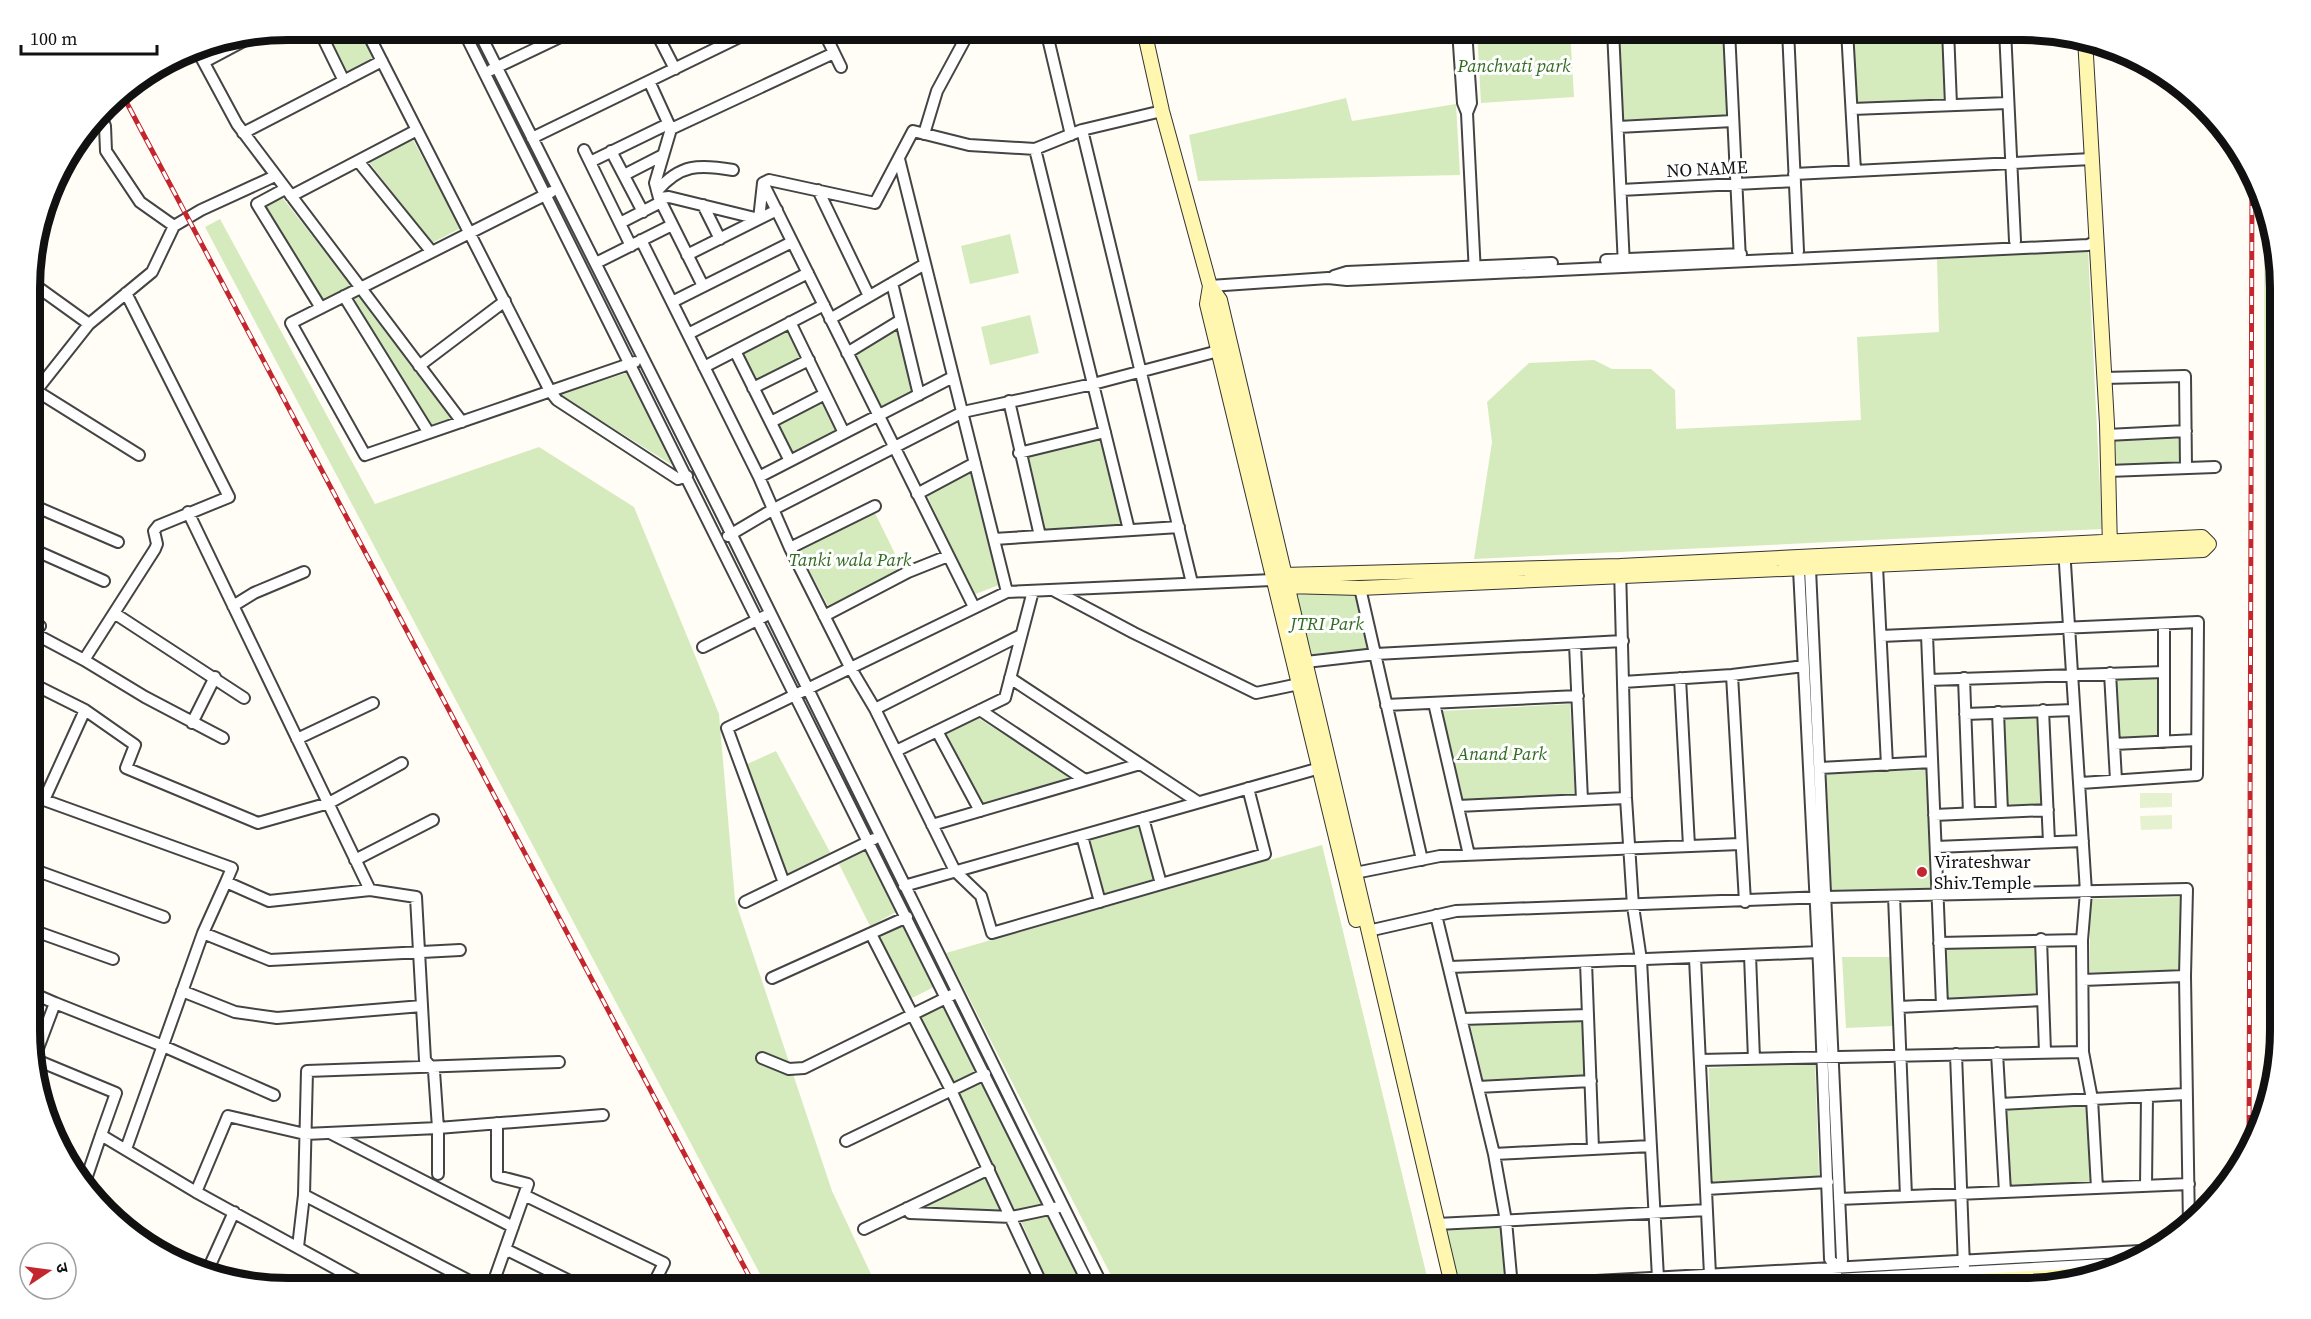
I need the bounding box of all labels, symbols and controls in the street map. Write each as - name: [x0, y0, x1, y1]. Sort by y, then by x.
- scale bar: [21, 18, 158, 56]
- text: 100 m: [30, 26, 77, 51]
- park label: Panchvati park: [1456, 53, 1571, 78]
- street label: NO NAME: [1666, 154, 1748, 183]
- park label: Tanki wala Park: [789, 547, 912, 572]
- park label: JTRI Park: [1287, 611, 1364, 636]
- park label: Anand Park: [1456, 741, 1547, 766]
- place label: Virateshwar Shiv Temple: [1934, 849, 2031, 895]
- marker: Virateshwar Shiv Temple: [1915, 865, 1929, 879]
- north arrow: [18, 1241, 78, 1301]
- text: उ: [51, 1261, 75, 1275]

